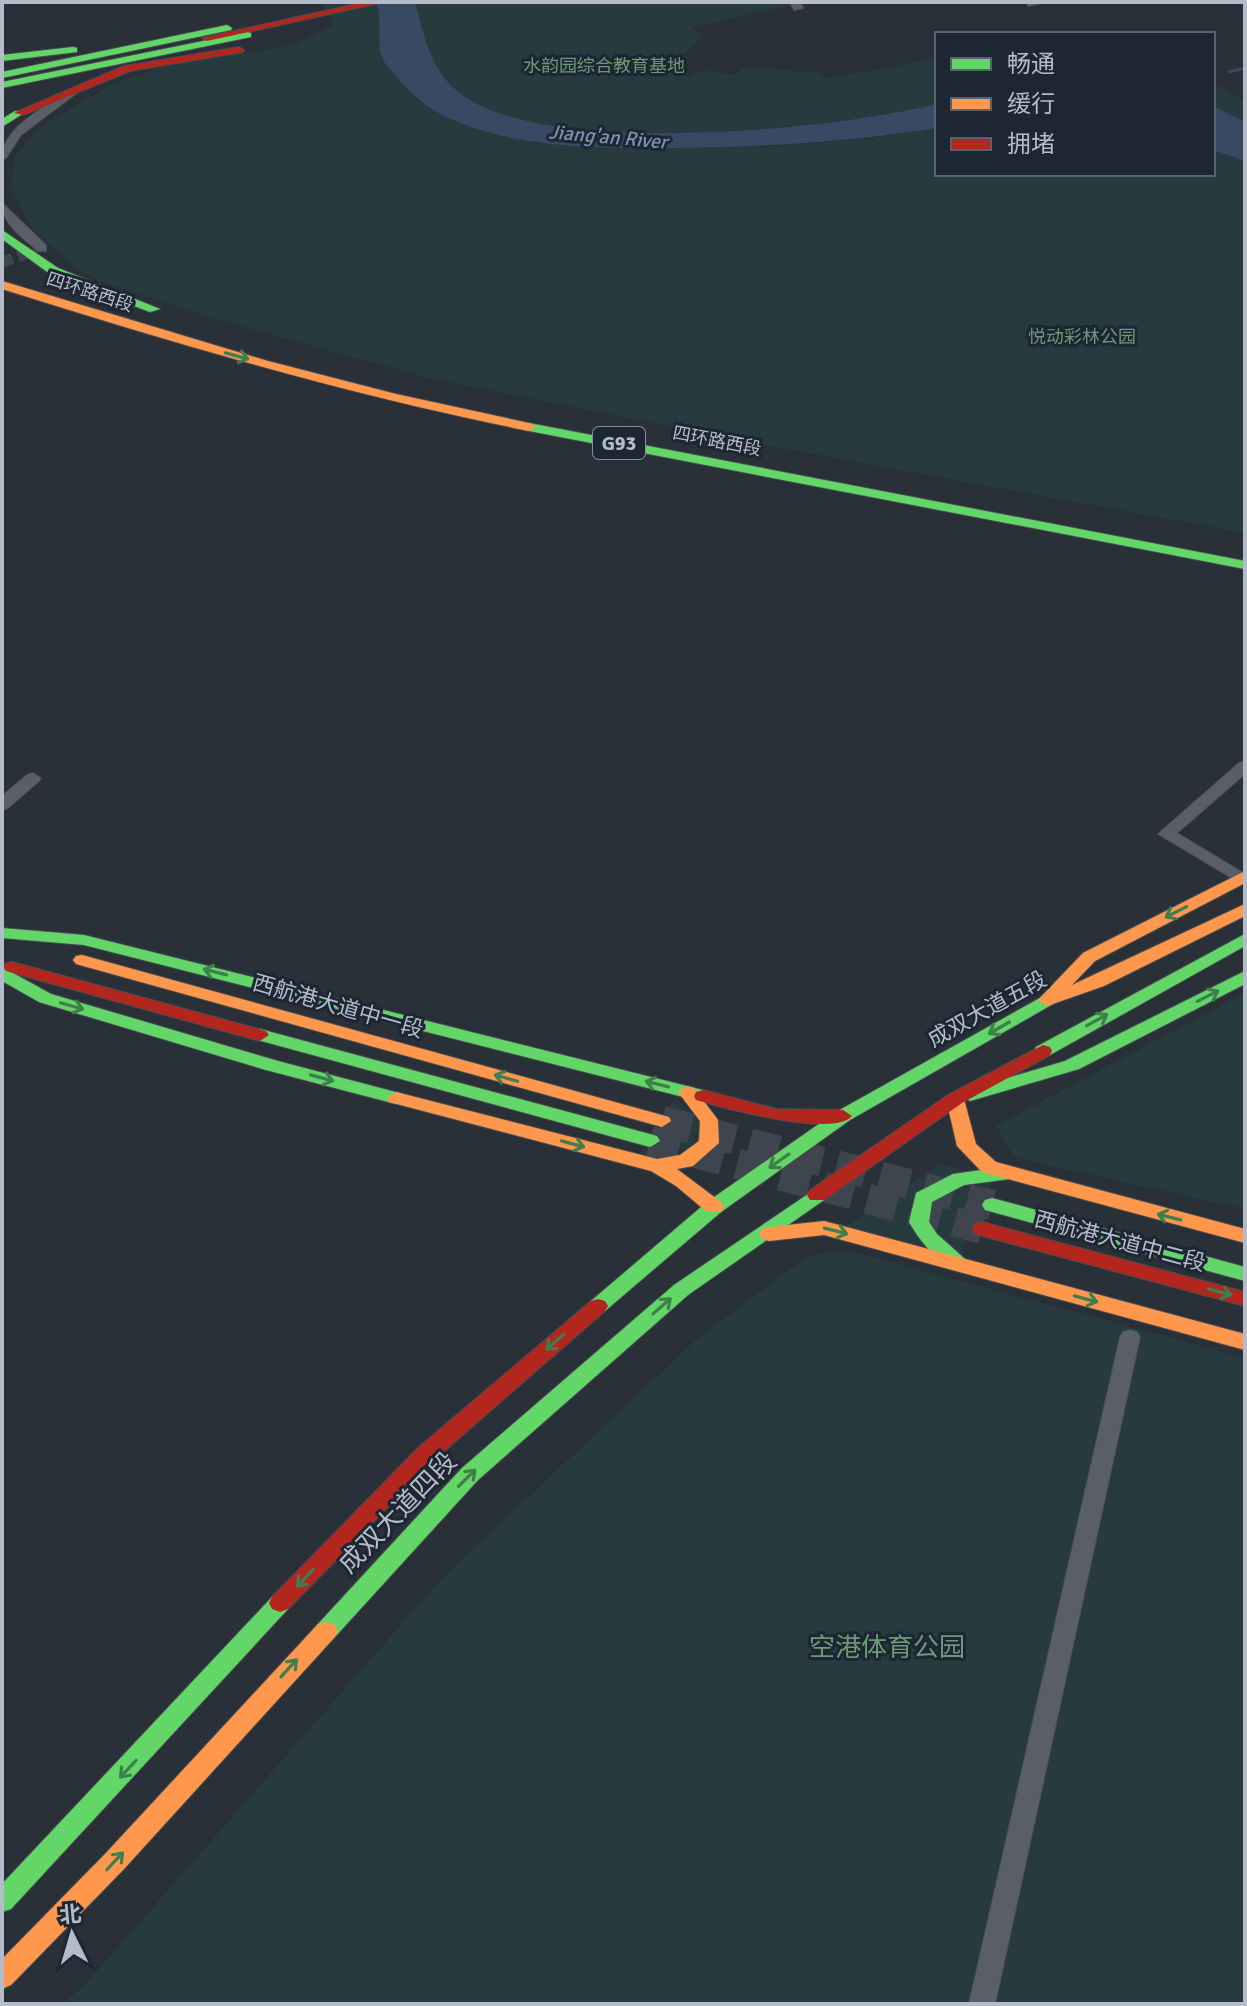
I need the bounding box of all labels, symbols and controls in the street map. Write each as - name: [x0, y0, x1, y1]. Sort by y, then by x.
- legend: [935, 32, 1215, 176]
- text: 畅通: [1007, 49, 1055, 79]
- park label: 水韵园综合教育基地: [523, 55, 685, 77]
- text: 缓行: [1007, 89, 1055, 119]
- water label: Jiang'an River: [548, 119, 671, 155]
- text: 拥堵: [1007, 129, 1055, 159]
- street label: 四环路西段: [44, 268, 136, 316]
- park label: 悦动彩林公园: [1028, 326, 1136, 348]
- one-way arrow: [224, 349, 250, 364]
- street label: 四环路西段: [671, 422, 763, 460]
- road number: G93: [593, 427, 645, 459]
- one-way arrow: [1164, 904, 1188, 920]
- one-way arrow: [202, 964, 228, 979]
- street label: 成双大道五段: [923, 965, 1051, 1053]
- street label: 西航港大道中一段: [250, 969, 426, 1043]
- one-way arrow: [1195, 988, 1219, 1004]
- one-way arrow: [58, 999, 84, 1014]
- one-way arrow: [1085, 1012, 1108, 1028]
- one-way arrow: [988, 1020, 1011, 1036]
- one-way arrow: [493, 1069, 519, 1084]
- one-way arrow: [308, 1072, 334, 1087]
- one-way arrow: [644, 1076, 670, 1091]
- one-way arrow: [560, 1137, 586, 1152]
- one-way arrow: [768, 1153, 790, 1169]
- street label: 西航港大道中二段: [1031, 1205, 1209, 1277]
- one-way arrow: [1157, 1208, 1183, 1223]
- one-way arrow: [822, 1225, 848, 1240]
- one-way arrow: [1206, 1286, 1232, 1301]
- one-way arrow: [1073, 1293, 1099, 1308]
- one-way arrow: [651, 1297, 671, 1315]
- one-way arrow: [545, 1332, 565, 1350]
- street label: 成双大道四段: [332, 1446, 464, 1580]
- one-way arrow: [457, 1469, 476, 1488]
- one-way arrow: [296, 1568, 315, 1587]
- park label: 空港体育公园: [809, 1632, 965, 1664]
- one-way arrow: [280, 1658, 299, 1678]
- one-way arrow: [120, 1758, 138, 1778]
- one-way arrow: [105, 1852, 124, 1871]
- north arrow: [32, 1894, 112, 1974]
- text: 北: [58, 1900, 82, 1929]

